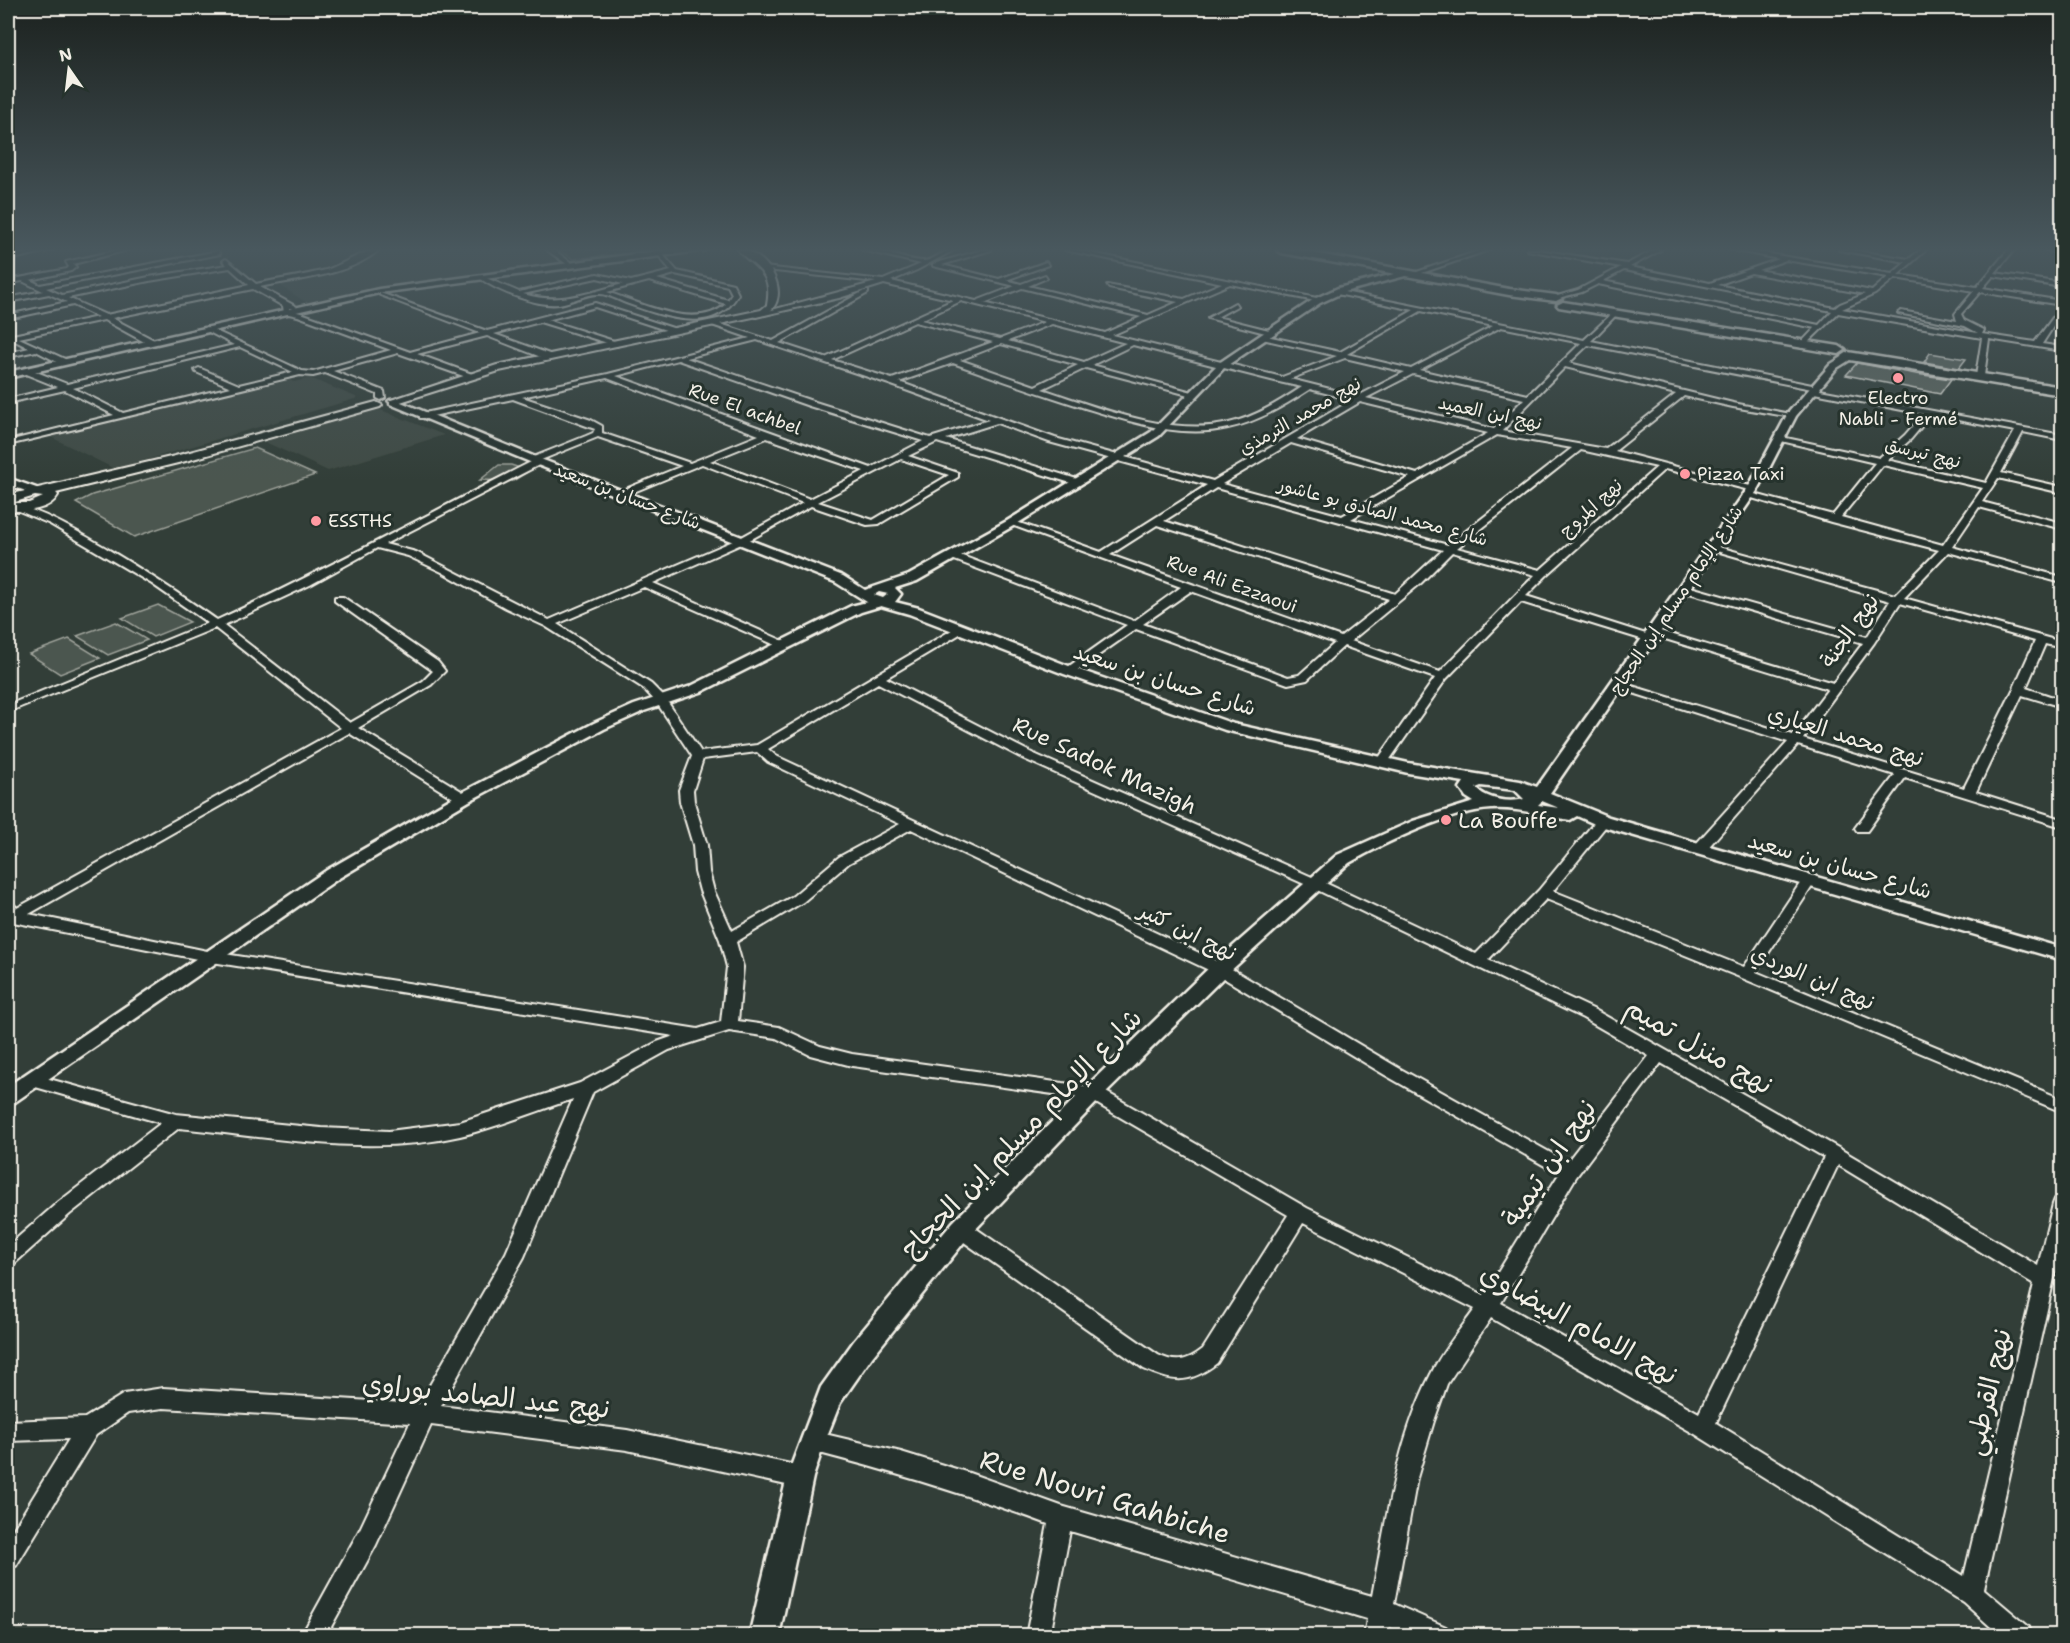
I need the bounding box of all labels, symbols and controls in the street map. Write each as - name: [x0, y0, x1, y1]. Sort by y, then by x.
- north arrow: [39, 39, 99, 99]
- text: N: [57, 43, 74, 67]
- street label: نهج محمد الترمذي: [1235, 371, 1366, 462]
- marker: Electro Nabli - Fermé: [1891, 371, 1905, 385]
- street label: Rue El achbel: [685, 378, 805, 441]
- place label: Electro Nabli - Fermé: [1838, 386, 1958, 431]
- street label: نهج ابن العميد: [1436, 390, 1544, 436]
- street label: نهج تبرسق: [1883, 432, 1963, 474]
- street label: شارع حسان بن سعيد: [550, 457, 704, 535]
- place label: Pizza Taxi: [1697, 462, 1785, 486]
- marker: Pizza Taxi: [1678, 467, 1692, 481]
- street label: شارع محمد الصادق بو عاشور: [1274, 472, 1490, 552]
- street label: نهج المروج: [1554, 473, 1628, 543]
- street label: شارع اﻹمام مسلم إبن الحجاج: [1604, 501, 1750, 700]
- place label: ESSTHS: [328, 509, 392, 533]
- marker: ESSTHS: [309, 514, 323, 528]
- street label: Rue Ali Ezzaoui: [1164, 549, 1300, 619]
- street label: نهج الجنة: [1813, 587, 1886, 674]
- street label: شارع حسان بن سعيد: [1070, 636, 1260, 724]
- street label: نهج محمد العياري: [1764, 698, 1927, 775]
- street label: Rue Sadok Mazigh: [1008, 710, 1202, 821]
- place label: La Bouffe: [1458, 806, 1558, 835]
- marker: La Bouffe: [1439, 813, 1453, 827]
- street label: شارع حسان بن سعيد: [1744, 825, 1935, 907]
- street label: نهج ابن كثير: [1132, 894, 1242, 969]
- street label: نهج ابن الوردي: [1746, 938, 1879, 1018]
- street label: نهج منزل تميم: [1617, 988, 1780, 1105]
- street label: شارع اﻹمام مسلم إبن الحجاج: [891, 1000, 1151, 1267]
- street label: نهج ابن تيمية: [1492, 1092, 1605, 1234]
- street label: نهج الامام البيضاوي: [1473, 1254, 1685, 1395]
- street label: نهج القرطبي: [1955, 1325, 2025, 1460]
- street label: نهج عبد الصامد بوراوي: [360, 1364, 612, 1428]
- street label: Rue Nouri Gahbiche: [975, 1441, 1235, 1552]

